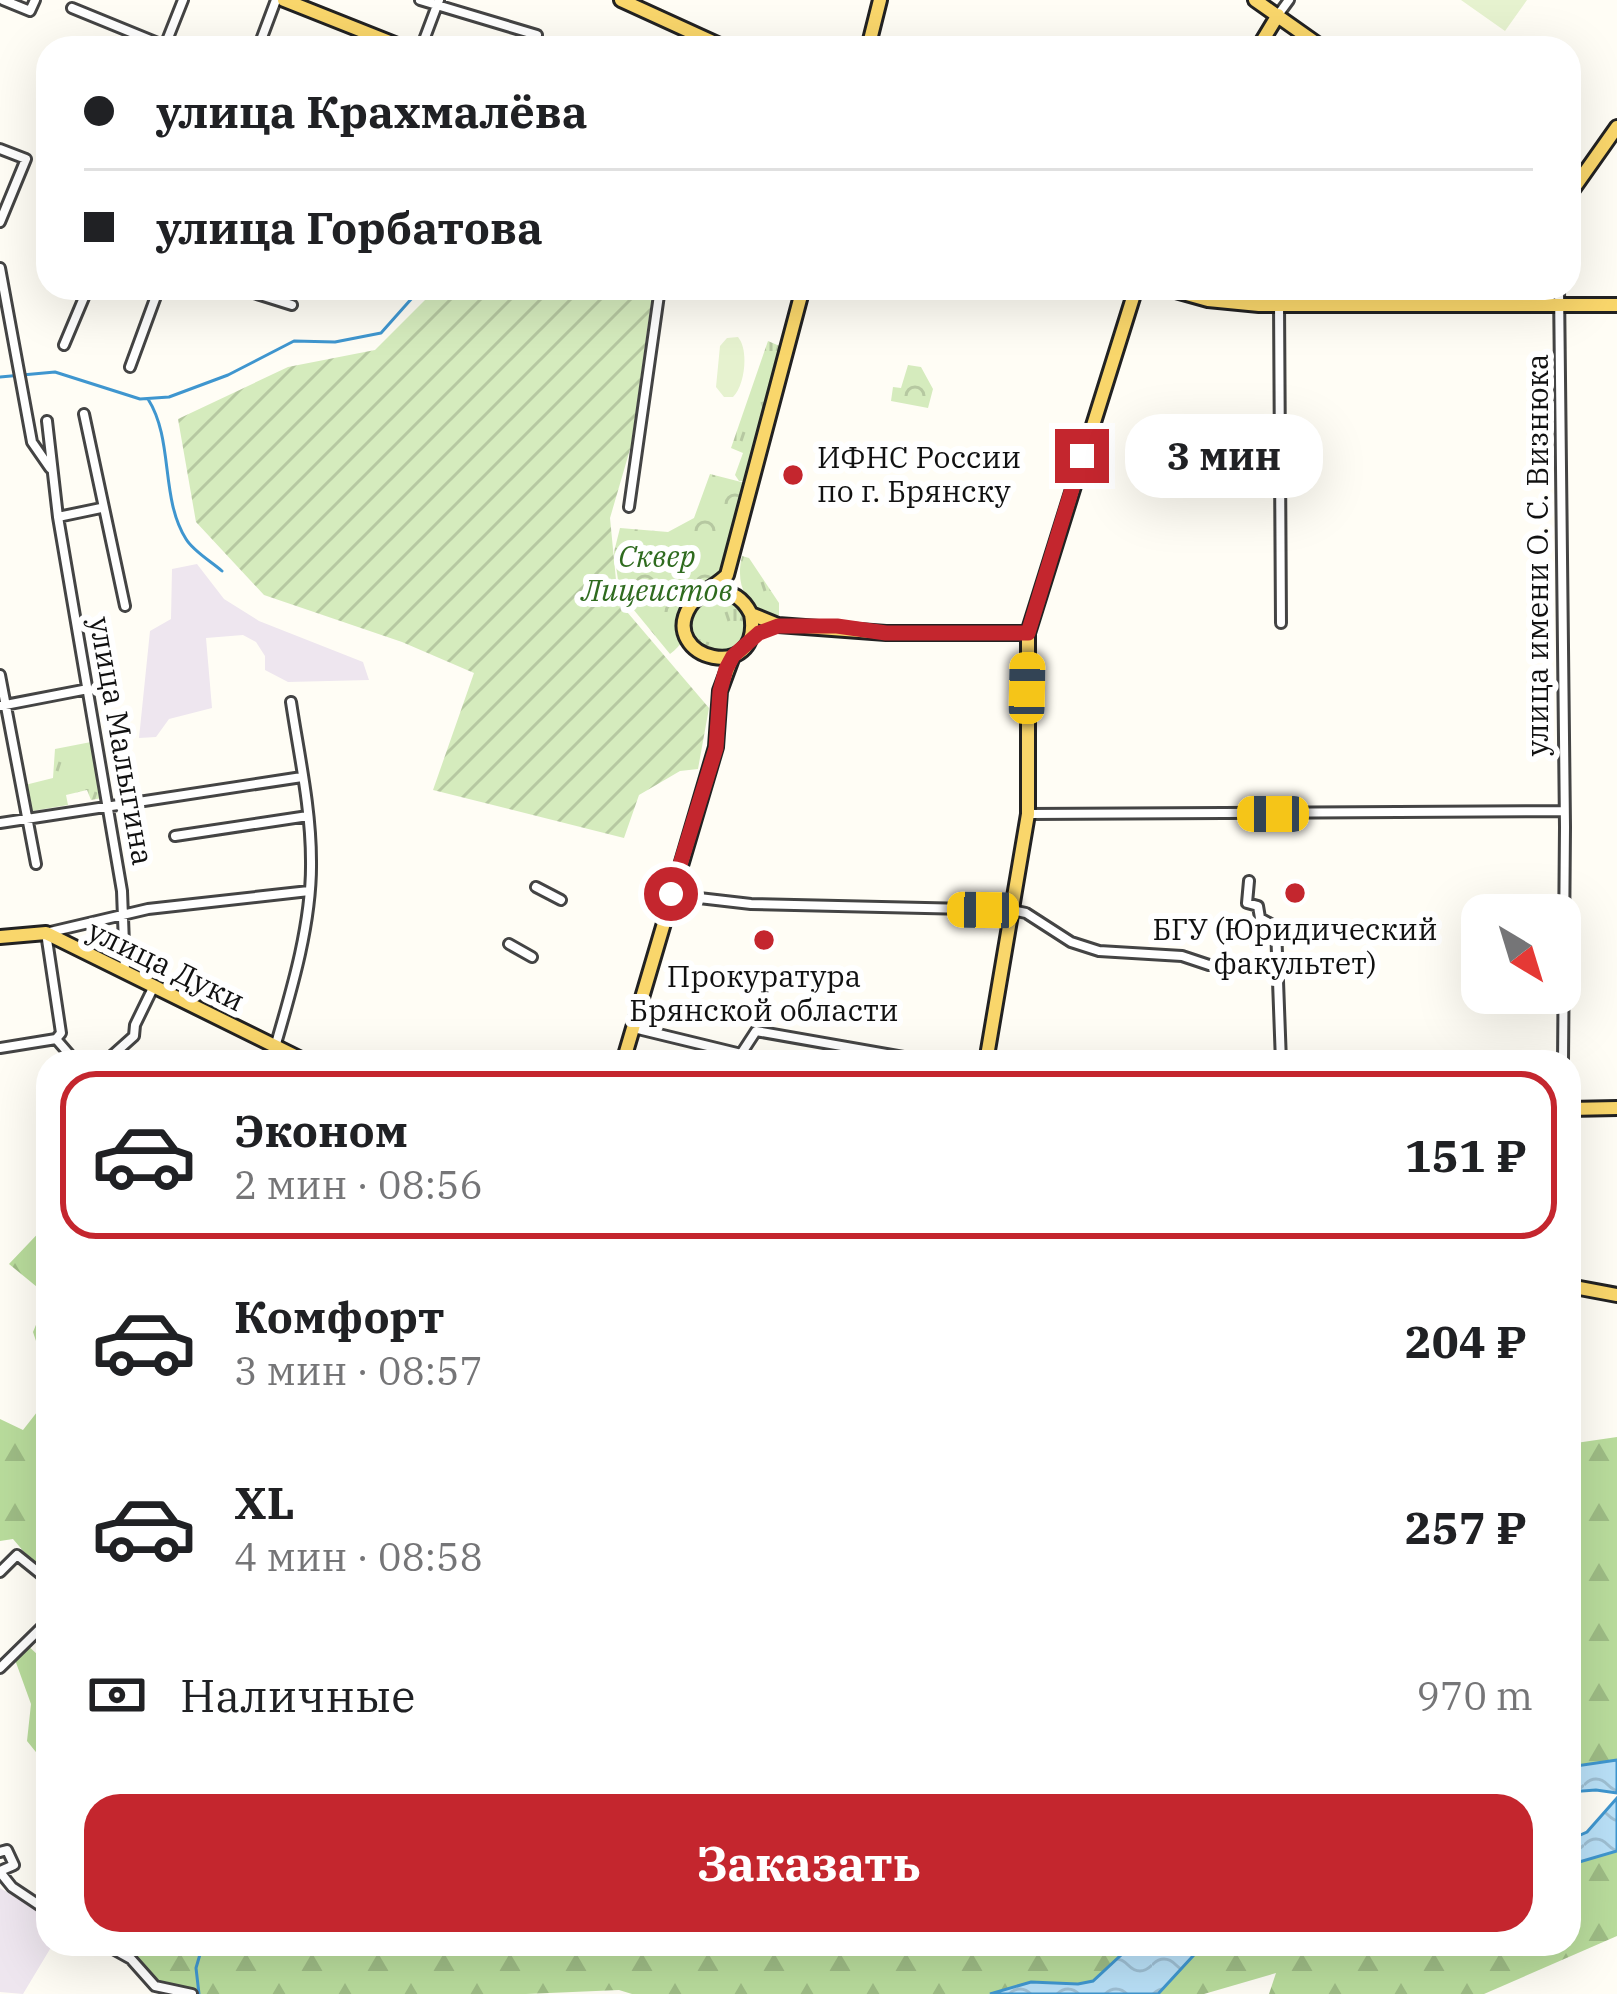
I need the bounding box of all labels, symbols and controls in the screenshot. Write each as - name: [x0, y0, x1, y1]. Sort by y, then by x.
- text: улица Крахмалёва: [156, 82, 588, 140]
- text: улица Горбатова: [156, 198, 543, 256]
- street label: улица имени О. С. Визнюка: [1517, 354, 1556, 756]
- callout: 3 мин: [1124, 414, 1322, 498]
- route end: [1055, 429, 1109, 483]
- text: 3 мин: [1167, 430, 1281, 481]
- place label: ИФНС России по г. Брянску: [817, 437, 1021, 510]
- marker: ИФНС России по г. Брянску: [780, 462, 806, 488]
- park label: Сквер Лицеистов: [579, 536, 733, 609]
- street label: улица Малыгина: [81, 614, 164, 868]
- car: [1008, 652, 1046, 724]
- car: [1237, 796, 1309, 832]
- route start: [644, 867, 698, 921]
- marker: БГУ (Юридический факультет): [1282, 880, 1308, 906]
- car: [947, 891, 1019, 929]
- north arrow: [1461, 894, 1581, 1014]
- map controls: [1461, 894, 1581, 1014]
- place label: БГУ (Юридический факультет): [1152, 909, 1438, 982]
- street label: улица Дуки: [82, 910, 251, 1019]
- marker: Прокуратура Брянской области: [751, 927, 777, 953]
- place label: Прокуратура Брянской области: [629, 956, 899, 1029]
- icon: car: [90, 1101, 198, 1209]
- text: Эконом: [234, 1101, 408, 1159]
- text: 151 ₽: [1405, 1126, 1527, 1184]
- text: 2 мин · 08:56: [234, 1159, 483, 1210]
- icon: car: [90, 1287, 198, 1395]
- text: Комфорт: [234, 1287, 445, 1345]
- text: 204 ₽: [1405, 1312, 1527, 1370]
- text: 3 мин · 08:57: [234, 1345, 483, 1396]
- icon: car: [90, 1473, 198, 1581]
- text: XL: [234, 1473, 295, 1531]
- text: 257 ₽: [1405, 1498, 1527, 1556]
- text: 4 мин · 08:58: [234, 1531, 483, 1582]
- icon: cash: [84, 1662, 150, 1728]
- text: Наличные: [180, 1666, 415, 1724]
- text: 970 m: [1417, 1670, 1533, 1721]
- button: Заказать: [84, 1794, 1533, 1932]

